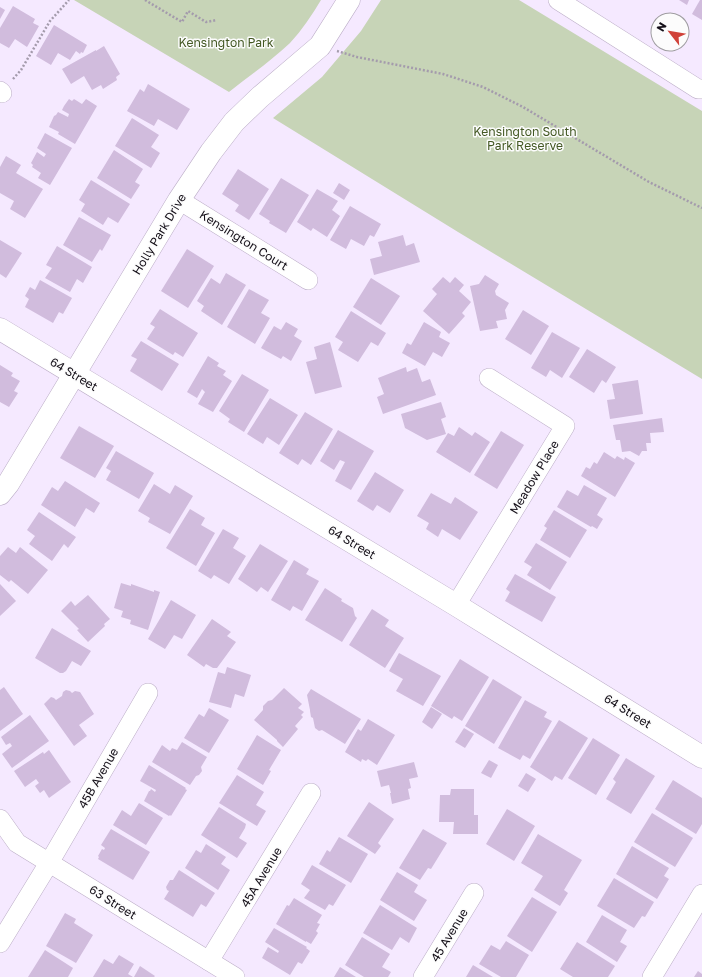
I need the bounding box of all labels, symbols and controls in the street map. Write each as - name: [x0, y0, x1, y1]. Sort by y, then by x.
- north arrow: [650, 12, 690, 52]
- text: N: [653, 20, 669, 34]
- park label: Kensington Park: [178, 35, 274, 50]
- park label: Kensington South Park Reserve: [473, 124, 577, 153]
- street label: Holly Park Drive: [129, 191, 189, 277]
- street label: Kensington Court: [197, 207, 291, 273]
- street label: 64 Street: [47, 354, 101, 394]
- street label: Meadow Place: [506, 437, 562, 517]
- street label: 64 Street: [325, 522, 379, 562]
- street label: 64 Street: [602, 691, 655, 732]
- street label: 45B Avenue: [75, 745, 121, 811]
- street label: 45A Avenue: [237, 844, 285, 910]
- street label: 63 Street: [87, 882, 140, 922]
- street label: 45 Avenue: [427, 906, 471, 964]

